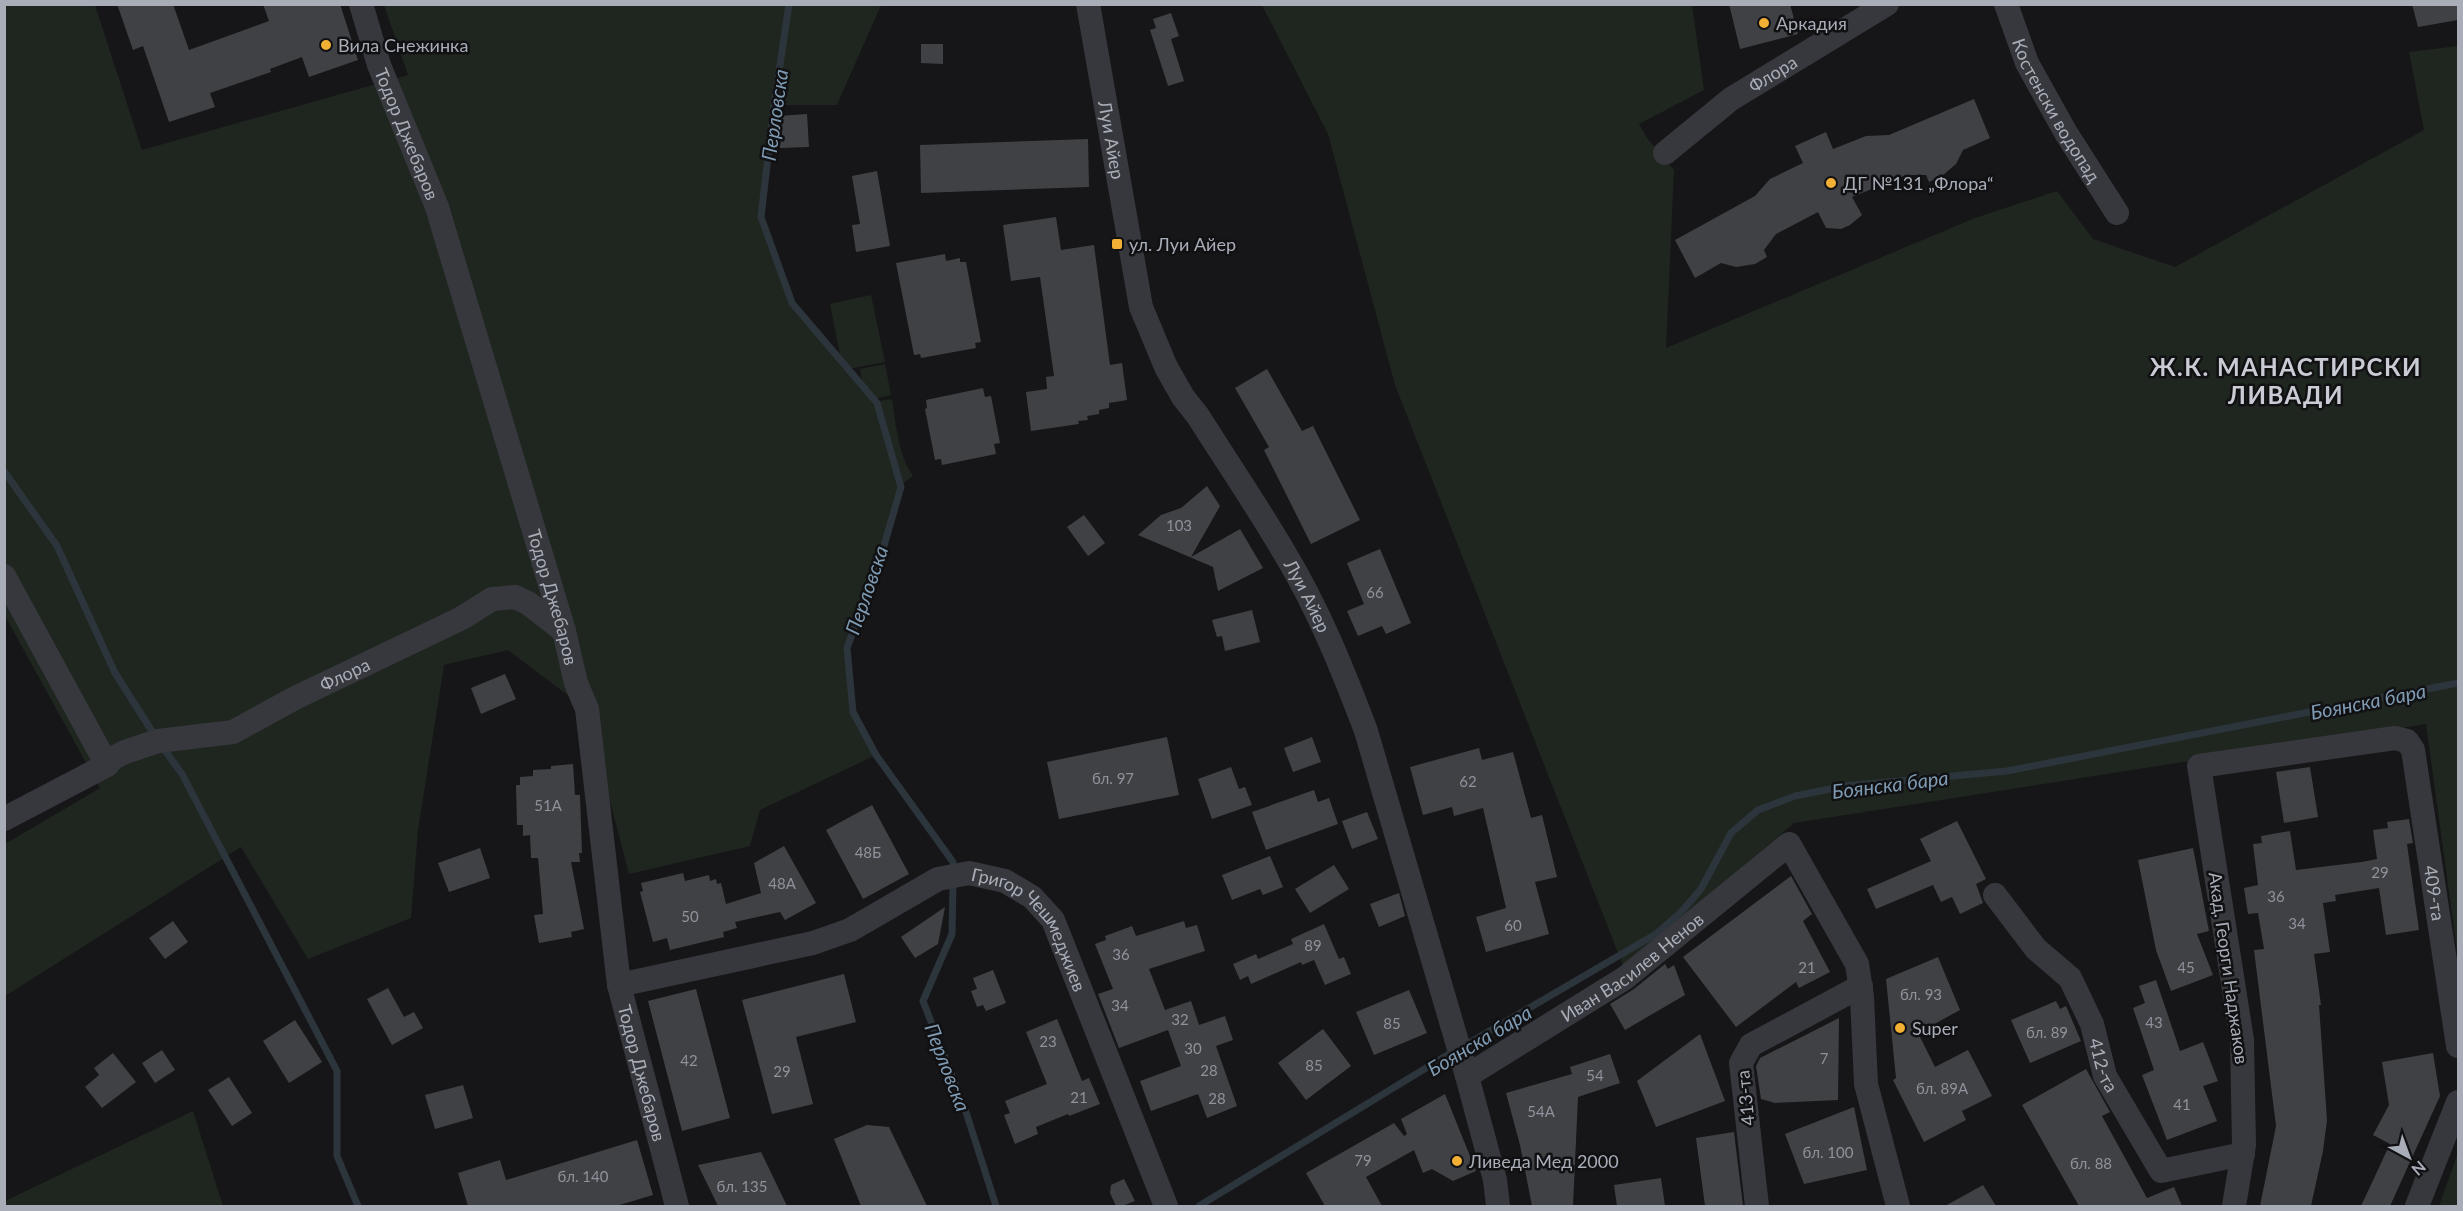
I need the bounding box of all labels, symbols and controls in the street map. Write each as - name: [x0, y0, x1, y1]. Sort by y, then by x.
- place label: Аркадия: [1776, 12, 1847, 34]
- marker: Аркадия: [1757, 16, 1771, 30]
- place label: Вила Снежинка: [338, 34, 468, 56]
- street label: Костенски водопад: [2008, 35, 2105, 186]
- marker: Вила Снежинка: [319, 38, 333, 52]
- street label: Флора: [1744, 50, 1801, 97]
- street label: Тодор Джебаров: [370, 65, 444, 203]
- water label: Перловска: [756, 68, 792, 162]
- street label: Луи Айер: [1094, 98, 1129, 181]
- place label: ДГ №131 „Флора“: [1843, 172, 1994, 194]
- marker: ДГ №131 „Флора“: [1824, 176, 1838, 190]
- place label: ул. Луи Айер: [1129, 233, 1236, 255]
- marker: ул. Луи Айер: [1110, 237, 1124, 251]
- district label: Ж.К. МАНАСТИРСКИ ЛИВАДИ: [2150, 352, 2422, 409]
- house number: 103: [1166, 516, 1192, 534]
- street label: Тодор Джебаров: [523, 526, 583, 667]
- water label: Перловска: [840, 542, 892, 638]
- street label: Луи Айер: [1279, 554, 1335, 636]
- house number: 66: [1366, 583, 1384, 601]
- street label: Флора: [316, 653, 373, 696]
- water label: Боянска бара: [2308, 678, 2428, 724]
- water label: Боянска бара: [1830, 765, 1950, 803]
- house number: бл. 97: [1092, 769, 1134, 787]
- house number: 62: [1459, 772, 1477, 790]
- house number: 51А: [534, 796, 563, 814]
- house number: 48Б: [855, 843, 881, 861]
- street label: Григор Чешмеджиев: [969, 863, 1091, 995]
- house number: 29: [2371, 863, 2389, 881]
- street label: 409-та: [2420, 864, 2450, 922]
- street label: Акад. Георги Наджаков: [2205, 870, 2253, 1066]
- house number: 48А: [768, 874, 797, 892]
- house number: 36: [2267, 887, 2285, 905]
- house number: 50: [681, 907, 699, 925]
- street label: Иван Василев Ненов: [1557, 908, 1708, 1026]
- house number: 34: [2288, 914, 2306, 932]
- house number: 60: [1504, 916, 1522, 934]
- house number: 89: [1304, 936, 1322, 954]
- house number: 36: [1112, 945, 1130, 963]
- house number: 21: [1798, 958, 1816, 976]
- house number: 45: [2177, 958, 2195, 976]
- house number: бл. 93: [1900, 985, 1942, 1003]
- house number: 34: [1111, 996, 1129, 1014]
- water label: Боянска бара: [1423, 999, 1535, 1081]
- street label: Тодор Джебаров: [614, 1002, 671, 1144]
- house number: 32: [1171, 1010, 1189, 1028]
- house number: 43: [2145, 1013, 2163, 1031]
- house number: 85: [1383, 1014, 1401, 1032]
- place label: Super: [1912, 1017, 1958, 1039]
- water label: Перловска: [920, 1020, 976, 1114]
- marker: Super: [1893, 1021, 1907, 1035]
- house number: бл. 89: [2026, 1023, 2068, 1041]
- house number: 23: [1039, 1032, 1057, 1050]
- street label: 412-та: [2085, 1036, 2123, 1096]
- house number: 30: [1184, 1039, 1202, 1057]
- house number: 7: [1820, 1049, 1829, 1067]
- house number: 42: [680, 1051, 698, 1069]
- house number: 85: [1305, 1056, 1323, 1074]
- house number: 28: [1200, 1061, 1218, 1079]
- house number: 29: [773, 1062, 791, 1080]
- house number: 54: [1586, 1066, 1604, 1084]
- street label: 413-та: [1731, 1069, 1759, 1127]
- house number: бл. 89А: [1916, 1079, 1969, 1097]
- house number: 21: [1070, 1088, 1088, 1106]
- house number: 28: [1208, 1089, 1226, 1107]
- house number: 41: [2173, 1095, 2191, 1113]
- house number: 54А: [1527, 1102, 1556, 1120]
- north arrow: [2379, 1127, 2439, 1187]
- house number: бл. 100: [1803, 1143, 1854, 1161]
- place label: Ливеда Мед 2000: [1468, 1150, 1619, 1172]
- house number: 79: [1354, 1151, 1372, 1169]
- marker: Ливеда Мед 2000: [1450, 1154, 1464, 1168]
- house number: бл. 88: [2070, 1154, 2112, 1172]
- text: N: [2408, 1157, 2430, 1180]
- house number: бл. 140: [558, 1167, 609, 1185]
- house number: бл. 135: [717, 1177, 767, 1195]

